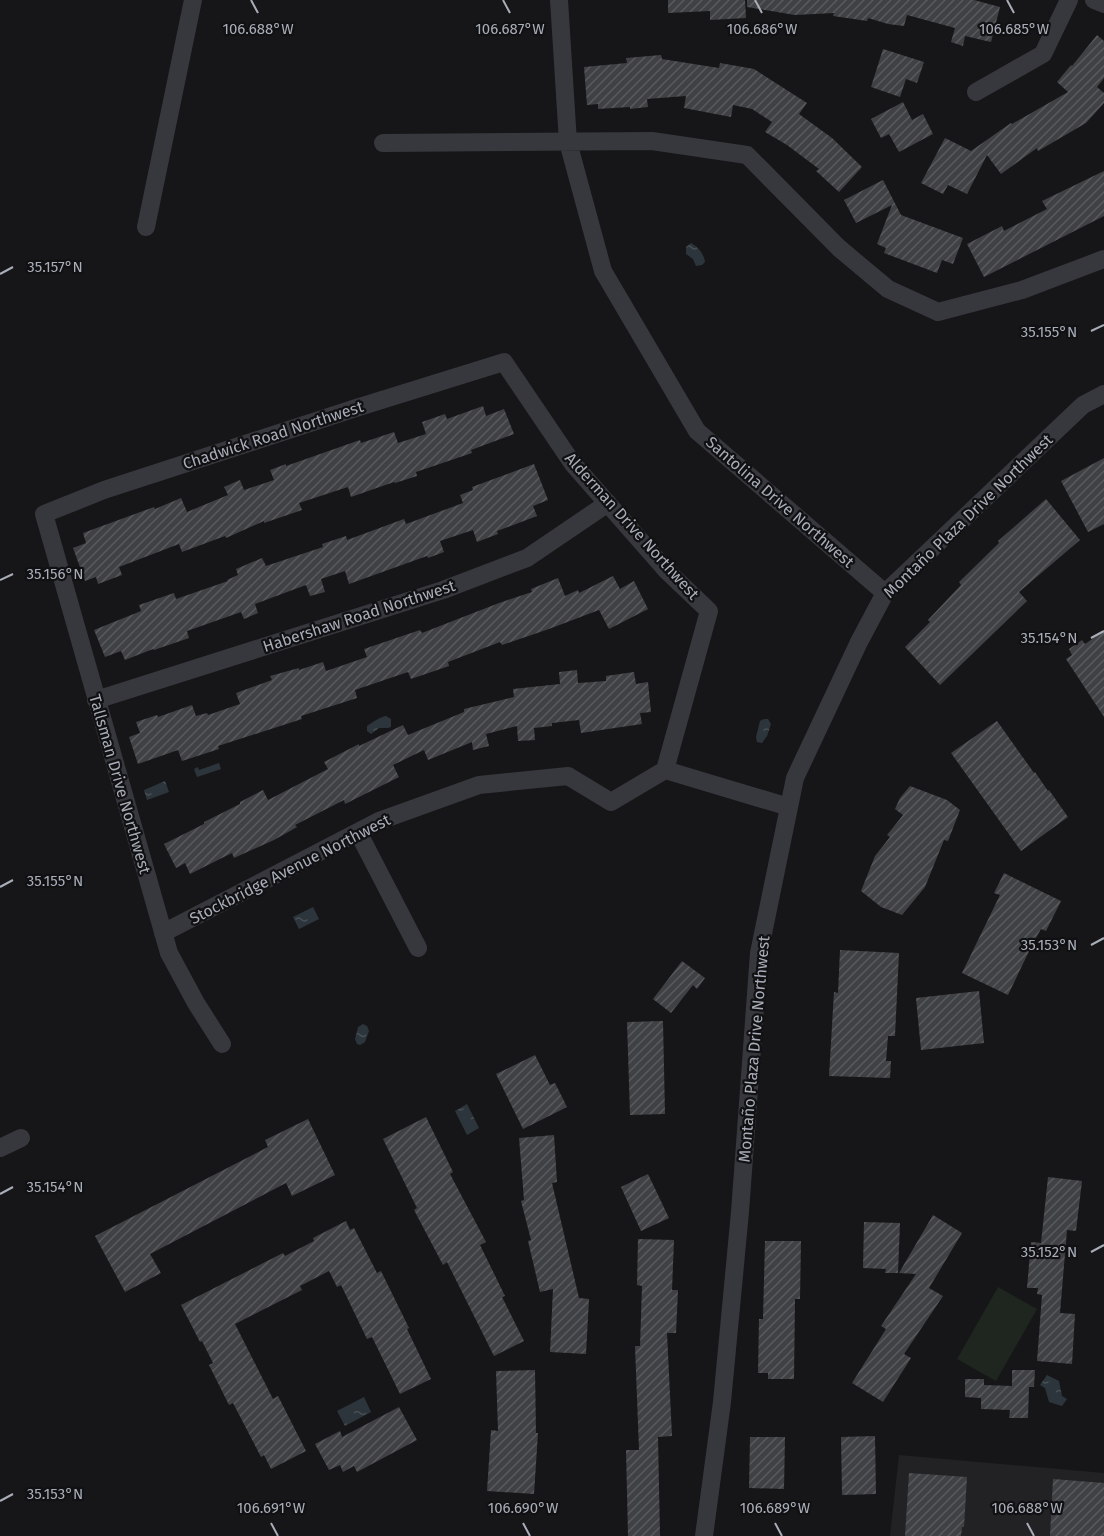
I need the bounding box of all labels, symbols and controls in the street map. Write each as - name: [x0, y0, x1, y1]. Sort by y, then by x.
- text: 106.688°W: [222, 20, 294, 38]
- text: 106.687°W: [475, 20, 545, 38]
- text: 106.686°W: [727, 20, 798, 38]
- text: 106.685°W: [979, 20, 1050, 38]
- text: 35.157°N: [27, 258, 83, 276]
- text: 35.155°N: [1021, 323, 1077, 341]
- street label: Chadwick Road Northwest: [180, 397, 366, 473]
- street label: Montaño Plaza Drive Northwest: [880, 430, 1057, 602]
- street label: Santolina Drive Northwest: [702, 432, 858, 572]
- street label: Alderman Drive Northwest: [561, 449, 703, 604]
- text: 35.156°N: [26, 565, 84, 583]
- street label: Habershaw Road Northwest: [260, 576, 458, 656]
- text: 35.154°N: [1020, 629, 1078, 647]
- street label: Tallsman Drive Northwest: [85, 692, 155, 876]
- street label: Stockbridge Avenue Northwest: [187, 810, 394, 928]
- text: 35.155°N: [27, 872, 83, 890]
- street label: Montaño Plaza Drive Northwest: [735, 935, 773, 1163]
- text: 35.153°N: [1021, 936, 1077, 954]
- text: 35.154°N: [26, 1178, 84, 1196]
- text: 35.152°N: [1021, 1243, 1077, 1261]
- text: 35.153°N: [27, 1485, 83, 1503]
- text: 106.691°W: [237, 1499, 306, 1517]
- text: 106.690°W: [488, 1499, 559, 1517]
- text: 106.689°W: [740, 1499, 811, 1517]
- text: 106.688°W: [991, 1499, 1063, 1517]

